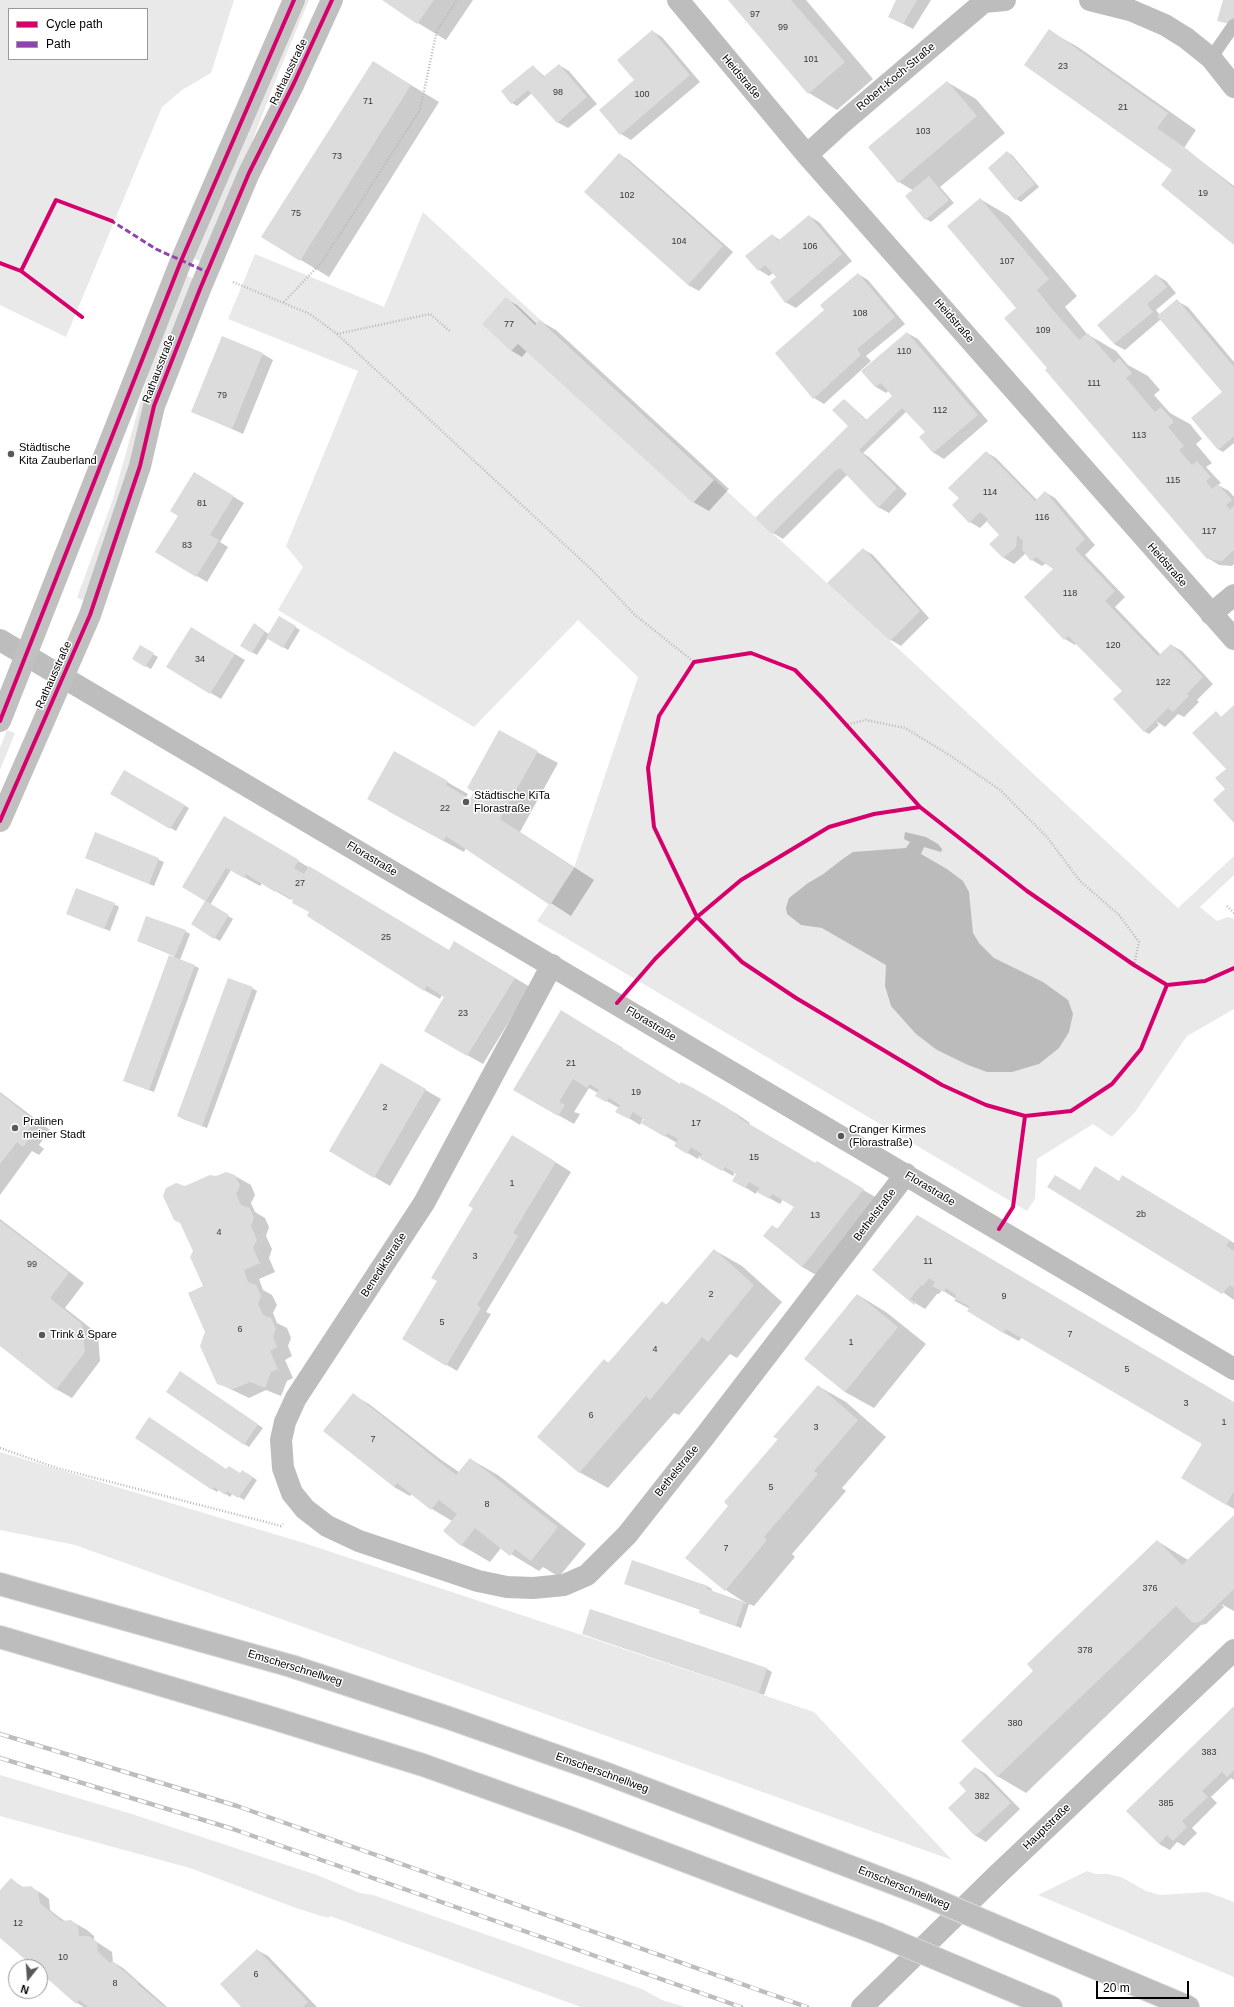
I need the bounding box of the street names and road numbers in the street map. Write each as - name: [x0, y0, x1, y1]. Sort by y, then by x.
- street label: Rathausstraße: [267, 37, 311, 107]
- street label: Robert-Koch-Straße: [854, 40, 938, 114]
- street label: Heidstraße: [719, 52, 763, 102]
- street label: Heidstraße: [931, 296, 977, 346]
- street label: Rathausstraße: [140, 333, 178, 405]
- street label: Heidstraße: [1144, 540, 1190, 590]
- street label: Rathausstraße: [33, 639, 75, 711]
- street label: Florastraße: [344, 839, 400, 879]
- street label: Florastraße: [623, 1004, 679, 1044]
- street label: Florastraße: [902, 1169, 958, 1209]
- street label: Bethelstraße: [851, 1186, 899, 1244]
- street label: Benediktstraße: [358, 1230, 410, 1300]
- street label: Bethelstraße: [652, 1443, 702, 1499]
- street label: Emscherschnellweg: [246, 1647, 344, 1689]
- street label: Emscherschnellweg: [554, 1750, 650, 1796]
- street label: Hauptstraße: [1021, 1801, 1073, 1853]
- street label: Emscherschnellweg: [856, 1864, 952, 1912]

